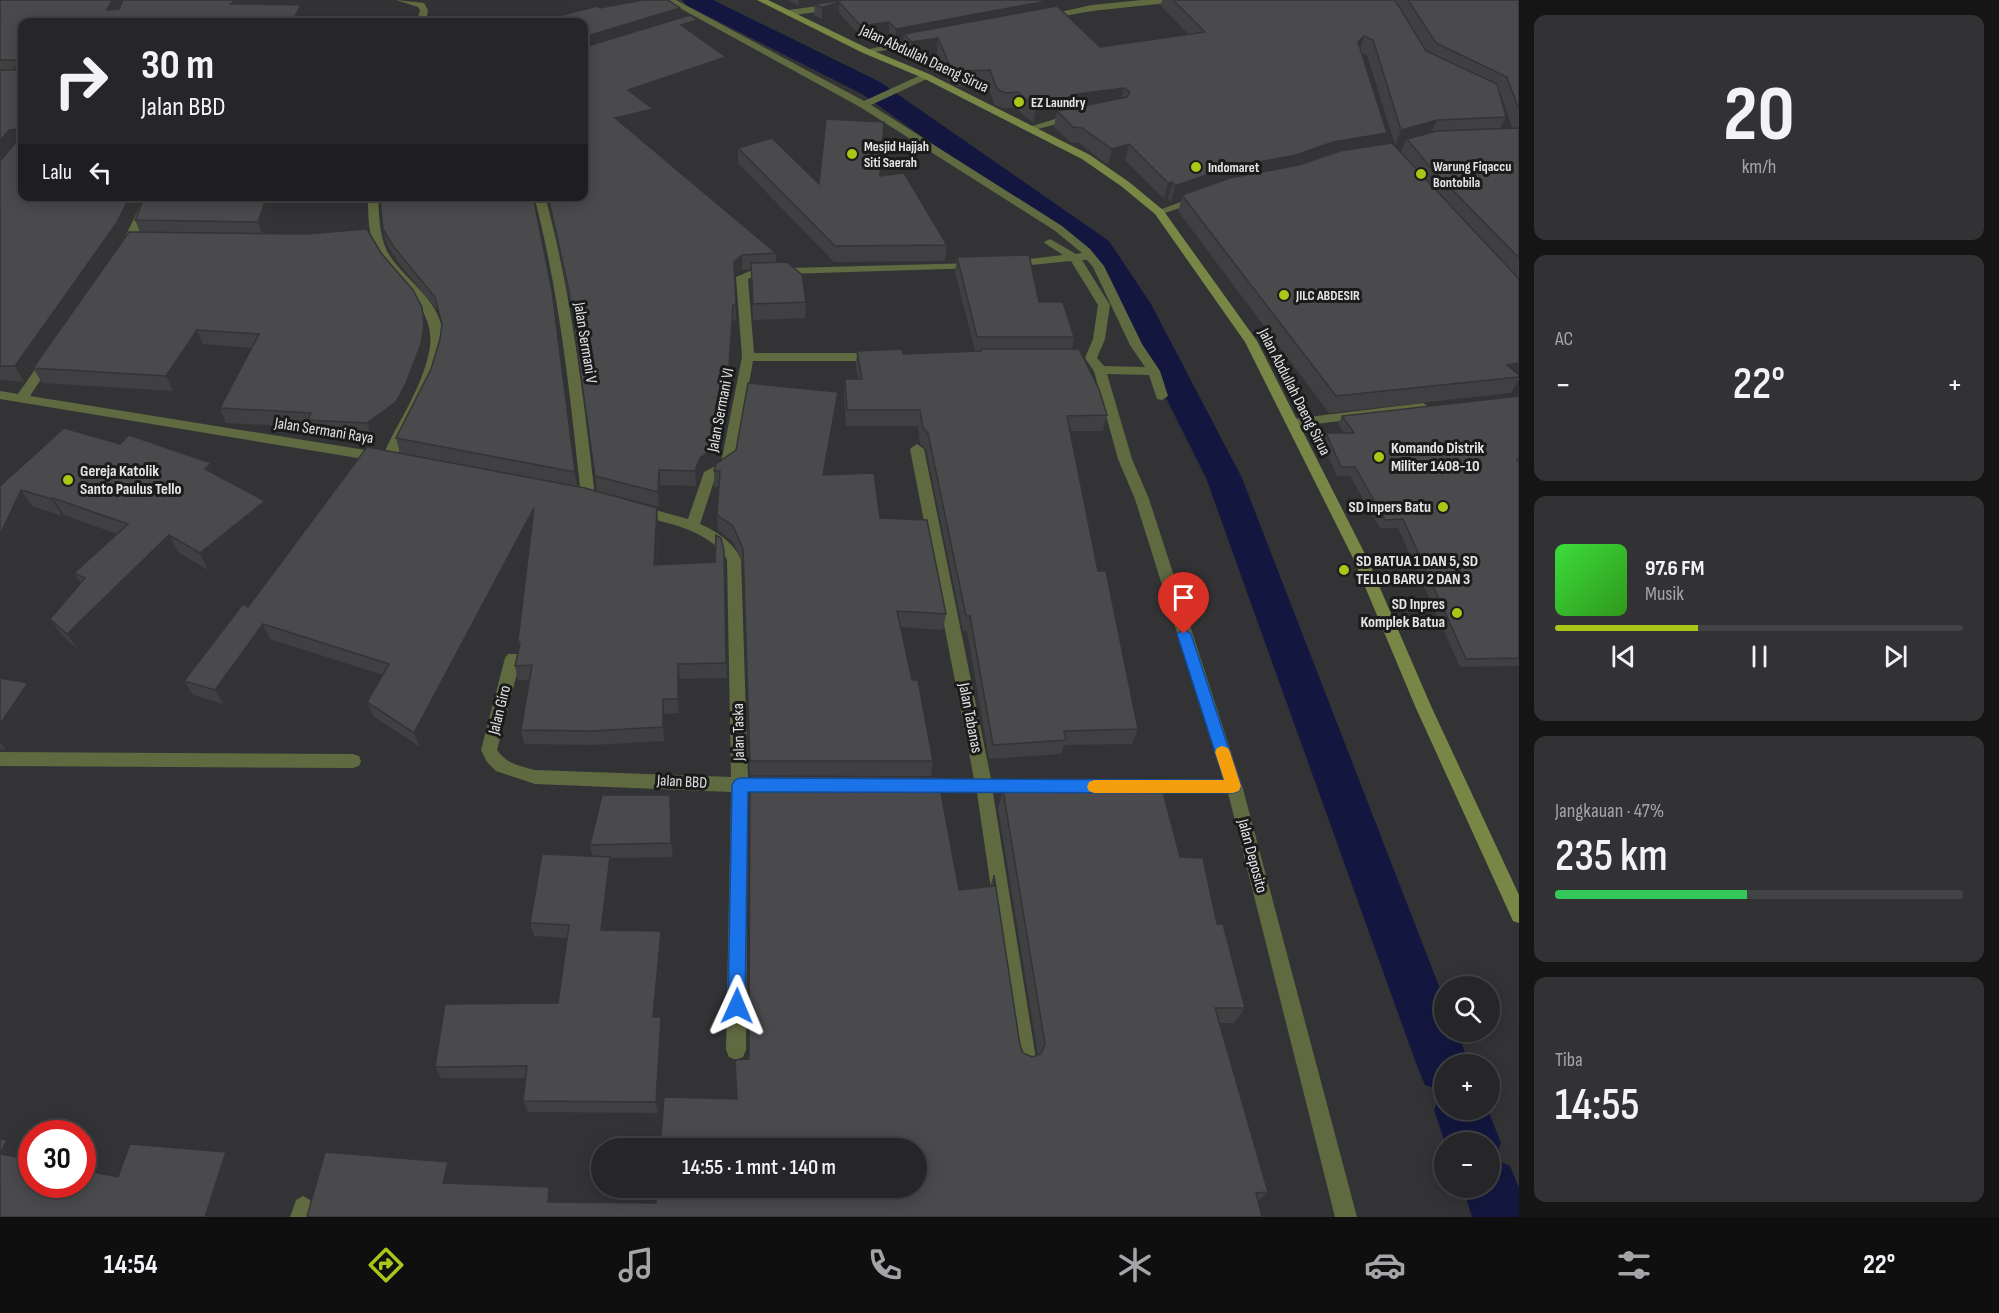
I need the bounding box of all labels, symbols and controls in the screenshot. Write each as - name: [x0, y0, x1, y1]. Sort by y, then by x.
- street label: Jalan Abdullah Daeng Sirua: [856, 20, 991, 97]
- text: 30 m: [141, 40, 214, 91]
- icon: right: [42, 42, 120, 120]
- text: 20: [1723, 69, 1795, 162]
- text: Jalan BBD: [141, 91, 226, 123]
- place label: EZ Laundry: [1031, 94, 1086, 111]
- marker: EZ Laundry: [1012, 95, 1026, 109]
- place label: Mesjid Hajjah Siti Saerah: [864, 138, 929, 171]
- marker: Mesjid Hajjah Siti Saerah: [845, 147, 859, 161]
- text: km/h: [1742, 155, 1776, 179]
- icon: left: [84, 156, 117, 189]
- place label: Warung Fiqaccu Bontobila: [1433, 158, 1511, 191]
- text: Lalu: [42, 159, 72, 186]
- place label: Indomaret: [1208, 159, 1260, 176]
- marker: Indomaret: [1189, 160, 1203, 174]
- marker: Warung Fiqaccu Bontobila: [1414, 167, 1428, 181]
- place label: JILC ABDESIR: [1295, 287, 1360, 304]
- marker: JILC ABDESIR: [1277, 288, 1291, 302]
- street label: Jalan Sermani V: [569, 300, 601, 386]
- street label: Jalan Abdullah Daeng Sirua: [1253, 324, 1334, 459]
- text: AC: [1555, 327, 1573, 351]
- text: 22°: [1733, 357, 1785, 412]
- text: −: [1555, 365, 1571, 405]
- text: +: [1947, 365, 1963, 405]
- street label: Jalan Sermani VI: [703, 366, 738, 455]
- street label: Jalan Sermani Raya: [272, 414, 375, 448]
- place label: Komando Distrik Militer 1408-10: [1391, 439, 1484, 476]
- marker: Komando Distrik Militer 1408-10: [1372, 450, 1386, 464]
- place label: Gereja Katolik Santo Paulus Tello: [80, 462, 181, 499]
- marker: Gereja Katolik Santo Paulus Tello: [61, 473, 75, 487]
- place label: SD Inpers Batu: [1349, 498, 1431, 517]
- marker: SD Inpers Batu: [1436, 500, 1450, 514]
- place label: SD BATUA 1 DAN 5, SD TELLO BARU 2 DAN 3: [1356, 552, 1478, 589]
- text: 97.6 FM: [1645, 555, 1704, 582]
- marker: SD BATUA 1 DAN 5, SD TELLO BARU 2 DAN 3: [1337, 563, 1351, 577]
- pin: [1158, 572, 1209, 634]
- icon: arrive: [1167, 581, 1200, 614]
- text: Musik: [1645, 582, 1684, 606]
- place label: SD Inpres Komplek Batua: [1361, 595, 1445, 632]
- marker: SD Inpres Komplek Batua: [1450, 606, 1464, 620]
- icon: previous: [1607, 640, 1640, 673]
- icon: pause: [1743, 640, 1776, 673]
- icon: next: [1879, 640, 1912, 673]
- street label: Jalan Tabanas: [954, 680, 986, 755]
- street label: Jalan Giro: [484, 683, 515, 737]
- street label: Jalan Taska: [729, 703, 749, 762]
- street label: Jalan BBD: [655, 771, 708, 793]
- text: Jangkauan · 47%: [1555, 799, 1664, 823]
- street label: Jalan Deposito: [1233, 816, 1271, 895]
- text: 235 km: [1555, 829, 1668, 884]
- position arrow: [705, 974, 769, 1038]
- map controls: [1434, 976, 1500, 1198]
- button: search: [1434, 976, 1500, 1042]
- text: Tiba: [1555, 1048, 1583, 1072]
- button: +: [1434, 1054, 1500, 1120]
- text: 14:55: [1555, 1078, 1640, 1133]
- speed limit sign: 30: [18, 1120, 96, 1198]
- button: −: [1434, 1132, 1500, 1198]
- text: 14:55 · 1 mnt · 140 m: [682, 1154, 836, 1181]
- icon: directions: [365, 1244, 407, 1286]
- icon: music: [615, 1244, 657, 1286]
- icon: phone: [864, 1244, 906, 1286]
- icon: climate: [1114, 1244, 1156, 1286]
- icon: car: [1364, 1244, 1406, 1286]
- icon: filters: [1613, 1244, 1655, 1286]
- text: 14:54: [104, 1249, 158, 1281]
- text: 22°: [1863, 1249, 1895, 1281]

